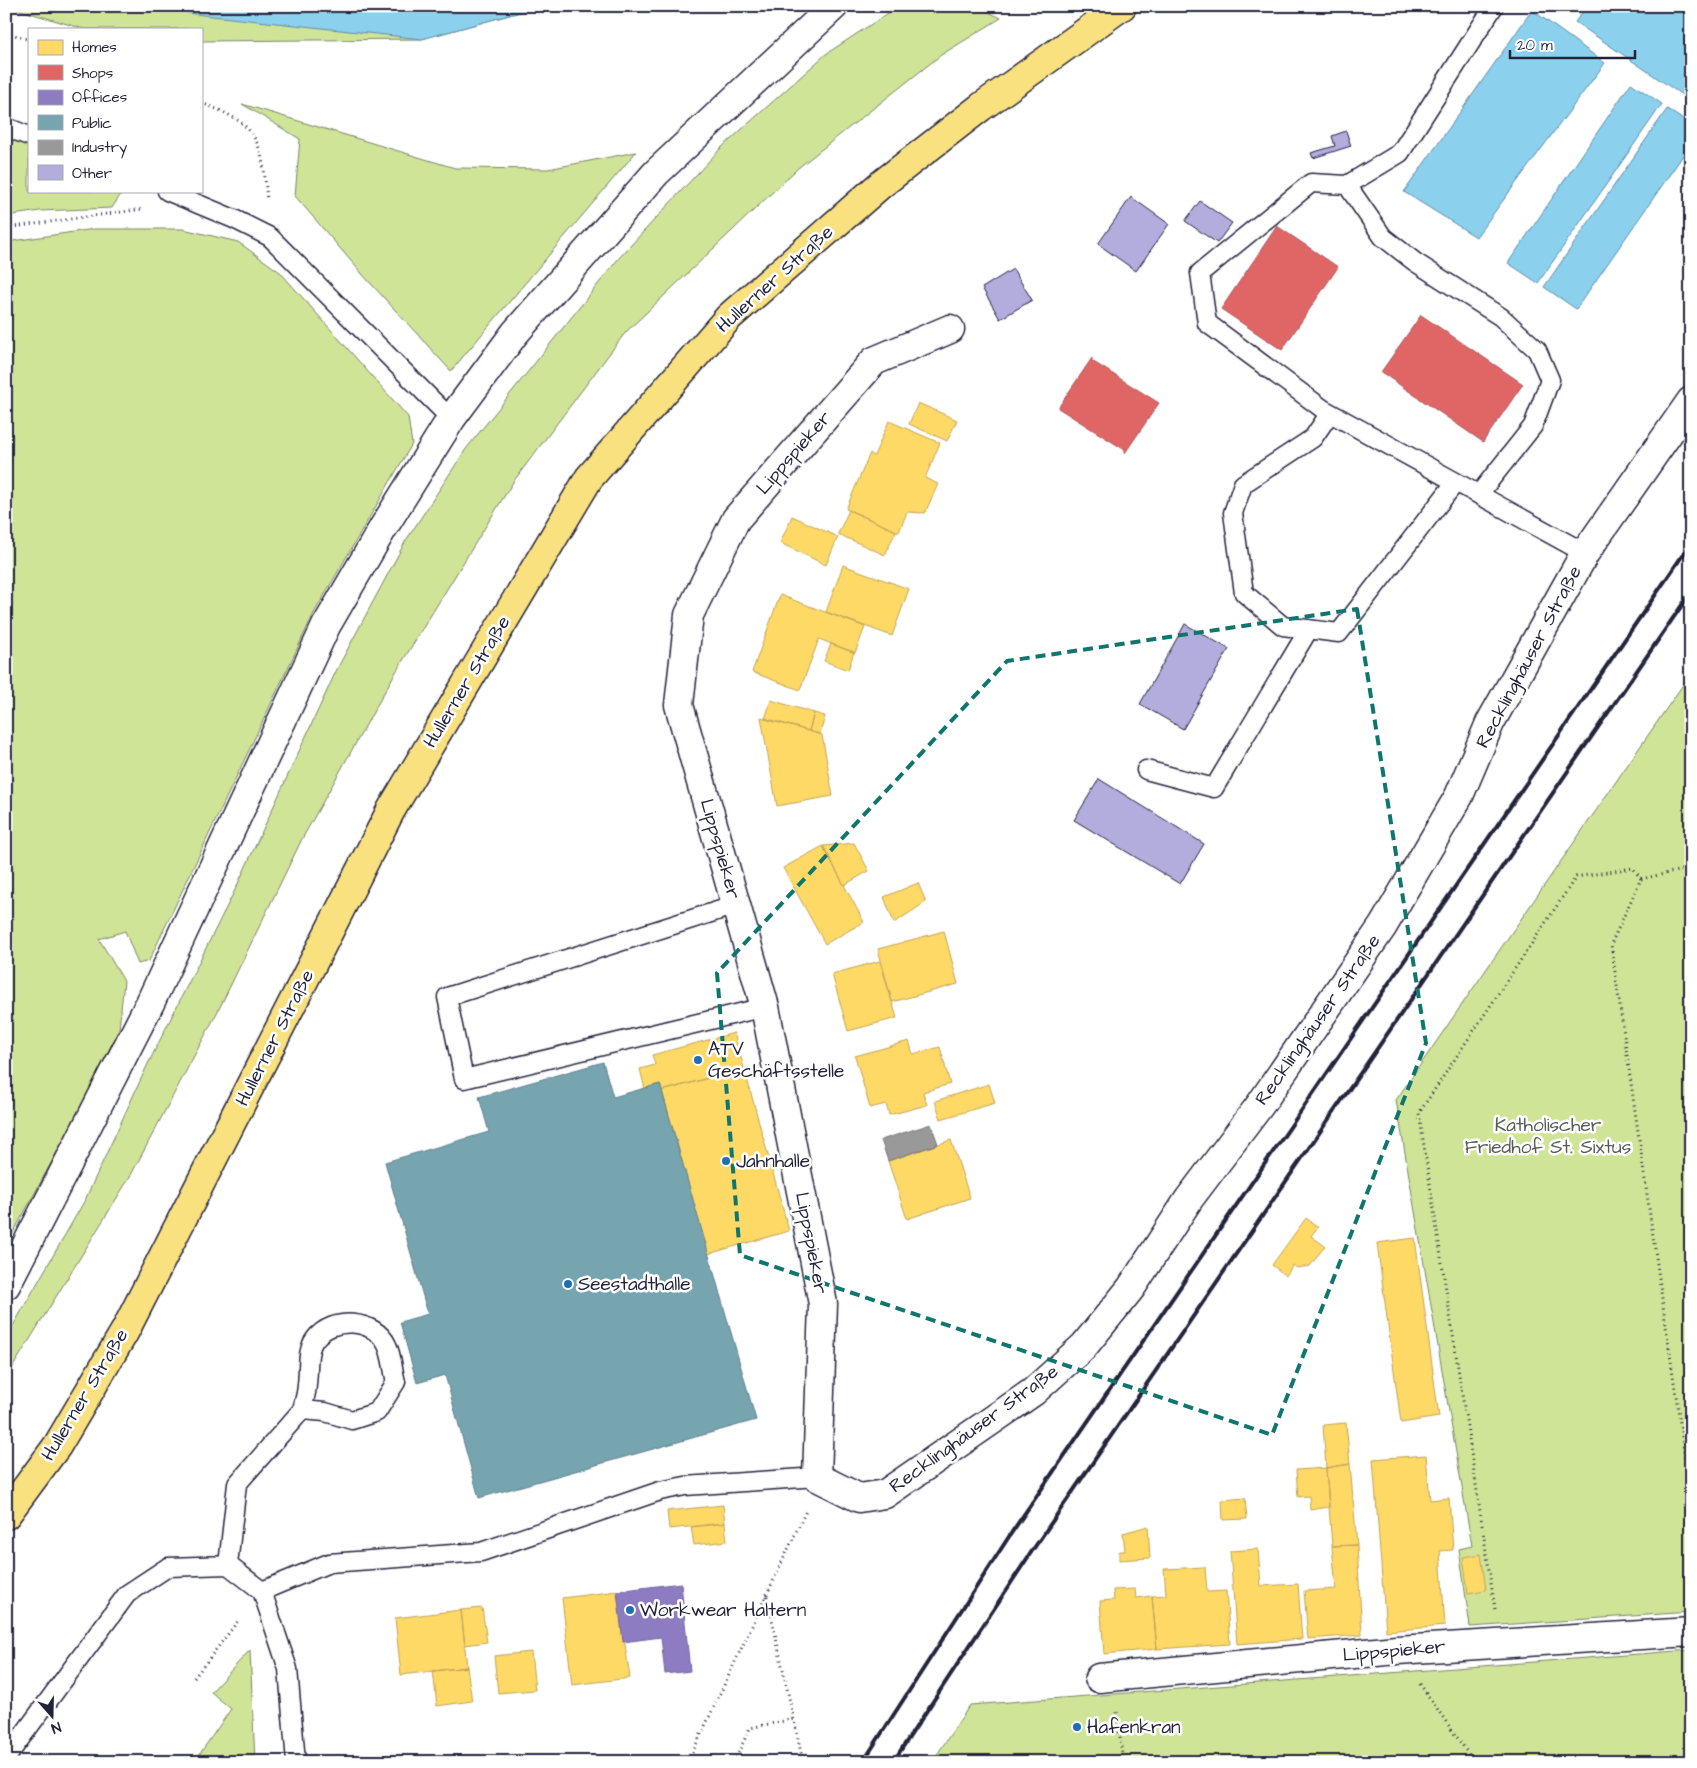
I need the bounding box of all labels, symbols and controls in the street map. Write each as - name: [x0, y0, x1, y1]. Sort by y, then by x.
- legend: [28, 28, 202, 192]
- scale bar: [1510, 28, 1634, 60]
- text: 20 m: [1517, 35, 1553, 56]
- text: Homes: [72, 37, 117, 58]
- text: Shops: [72, 63, 114, 84]
- text: Offices: [72, 87, 128, 108]
- text: Public: [72, 113, 112, 134]
- text: Industry: [72, 137, 127, 159]
- text: Other: [72, 163, 112, 184]
- street label: Hullerner Straße: [710, 219, 840, 339]
- street label: Lippspieker: [750, 405, 838, 501]
- street label: Recklinghäuser Straße: [1469, 561, 1589, 753]
- street label: Hullerner Straße: [417, 611, 517, 753]
- street label: Lippspieker: [693, 796, 747, 903]
- street label: Recklinghäuser Straße: [1249, 929, 1388, 1112]
- street label: Hullerner Straße: [229, 965, 321, 1111]
- place label: ATV Geschäftsstelle: [708, 1036, 844, 1085]
- marker: ATV Geschäftsstelle: [692, 1054, 704, 1066]
- park label: Katholischer Friedhof St. Sixtus: [1465, 1112, 1631, 1161]
- place label: Jahnhalle: [736, 1148, 810, 1175]
- marker: Jahnhalle: [720, 1155, 732, 1167]
- street label: Lippspieker: [788, 1190, 834, 1297]
- place label: Seestadthalle: [578, 1271, 690, 1298]
- marker: Seestadthalle: [562, 1278, 574, 1290]
- street label: Hullerner Straße: [35, 1324, 135, 1466]
- street label: Recklinghäuser Straße: [884, 1358, 1065, 1500]
- place label: Workwear Haltern: [640, 1597, 806, 1624]
- marker: Workwear Haltern: [624, 1604, 636, 1616]
- street label: Lippspieker: [1342, 1633, 1447, 1669]
- north arrow: [28, 1690, 78, 1740]
- place label: Hafenkran: [1087, 1714, 1181, 1741]
- text: N: [48, 1716, 64, 1738]
- marker: Hafenkran: [1071, 1721, 1083, 1733]

